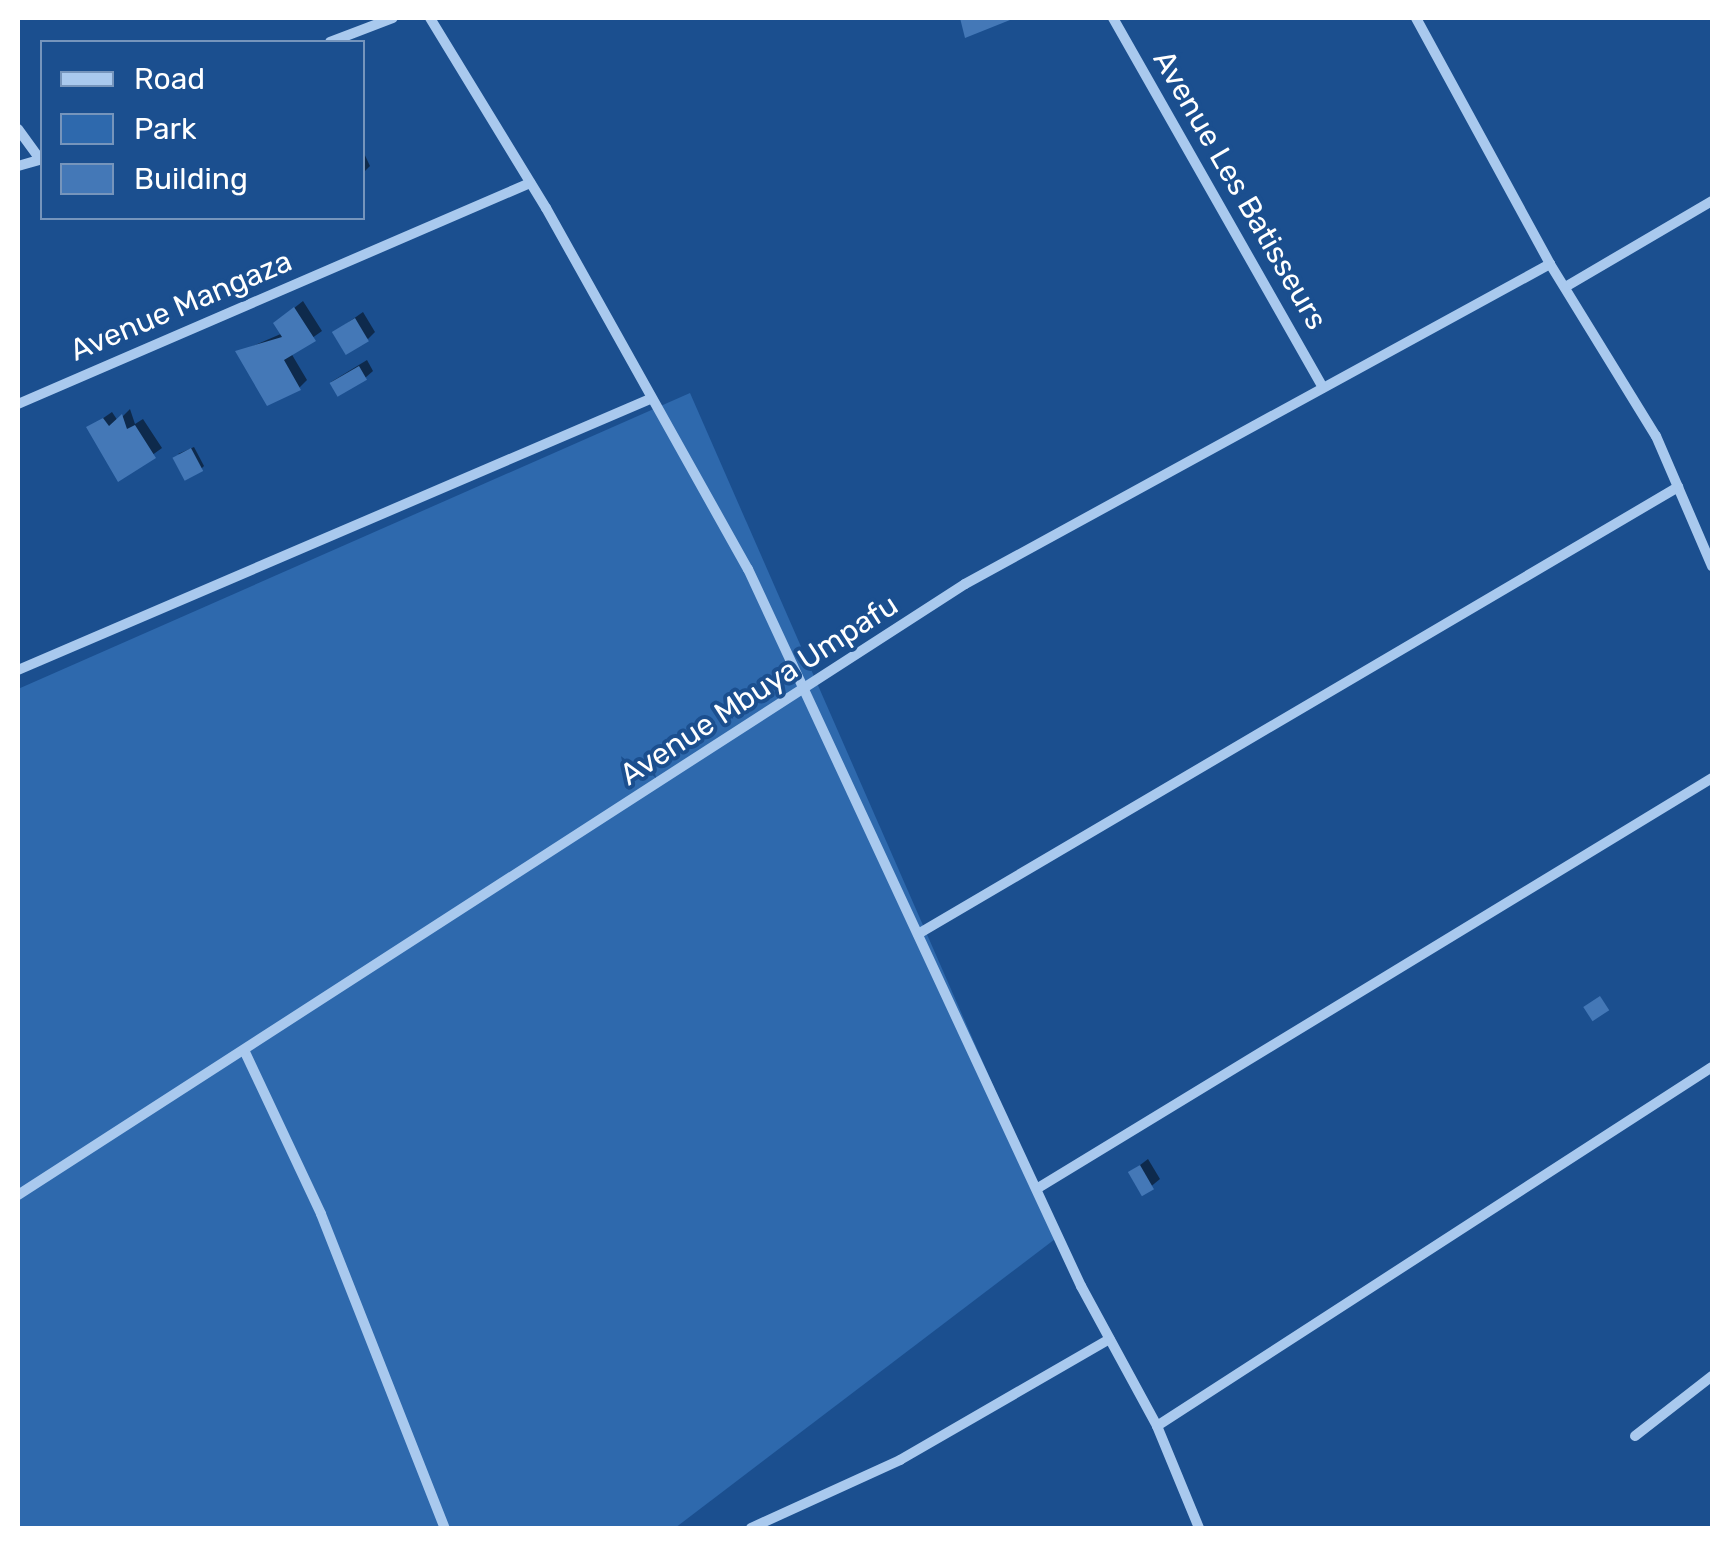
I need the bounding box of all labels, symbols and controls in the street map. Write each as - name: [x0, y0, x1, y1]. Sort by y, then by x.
- legend: [40, 40, 365, 220]
- street label: Avenue Les Batisseurs: [1145, 44, 1335, 336]
- text: Road: [134, 61, 205, 97]
- text: Park: [134, 111, 196, 147]
- text: Building: [134, 161, 248, 197]
- street label: Avenue Mangaza: [65, 243, 297, 369]
- street label: Avenue Mbuya Umpafu: [613, 587, 905, 793]

